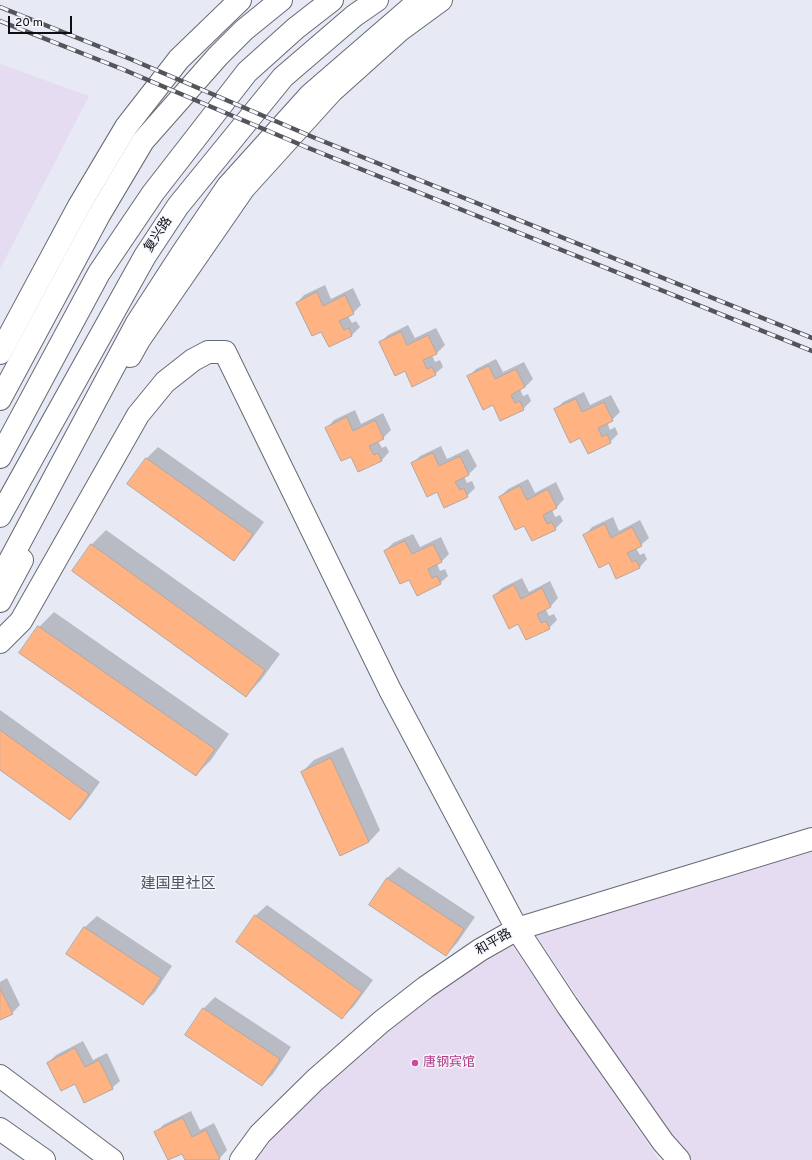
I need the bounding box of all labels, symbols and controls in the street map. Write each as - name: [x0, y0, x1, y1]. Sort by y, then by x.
- scale bar: [10, 8, 74, 34]
- text: 20 m: [15, 15, 43, 31]
- street label: 复兴路: [142, 214, 176, 256]
- district label: 建国里社区: [141, 876, 215, 894]
- street label: 和平路: [473, 926, 515, 960]
- place label: 唐钢宾馆: [423, 1055, 475, 1071]
- marker: 唐钢宾馆: [410, 1058, 420, 1068]

